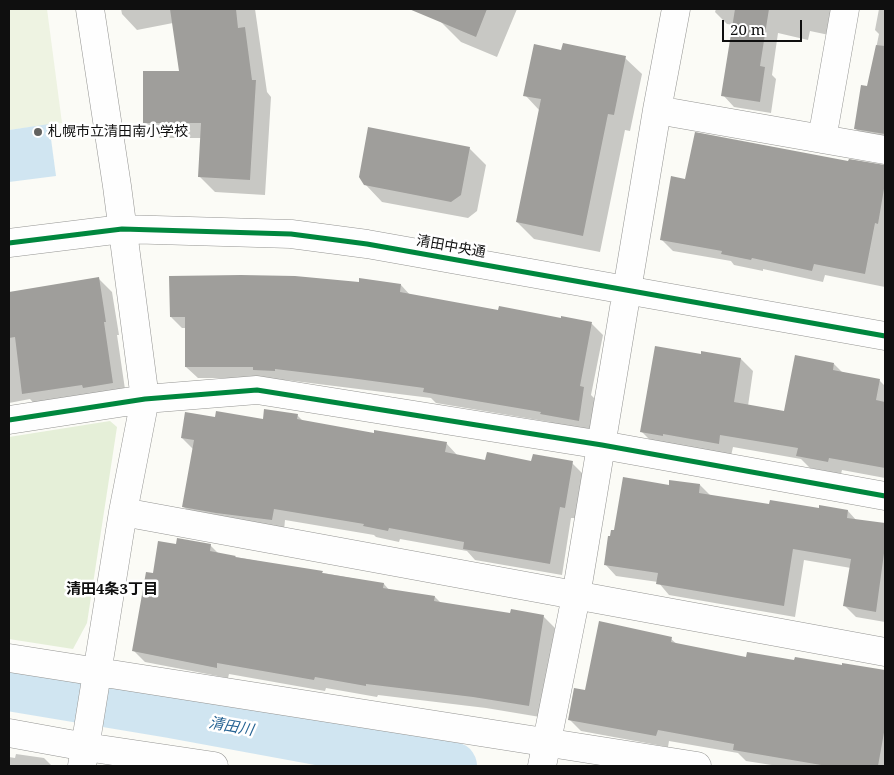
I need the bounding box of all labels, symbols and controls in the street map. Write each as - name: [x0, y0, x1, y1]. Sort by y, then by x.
- scale bar: [724, 10, 804, 42]
- text: 20 m: [730, 19, 765, 39]
- place label: 札幌市立清田南小学校: [48, 124, 188, 140]
- marker: 札幌市立清田南小学校: [32, 126, 44, 138]
- street label: 清田中央通: [415, 233, 487, 261]
- district label: 清田4条3丁目: [66, 581, 158, 599]
- water label: 清田川: [207, 714, 255, 740]

